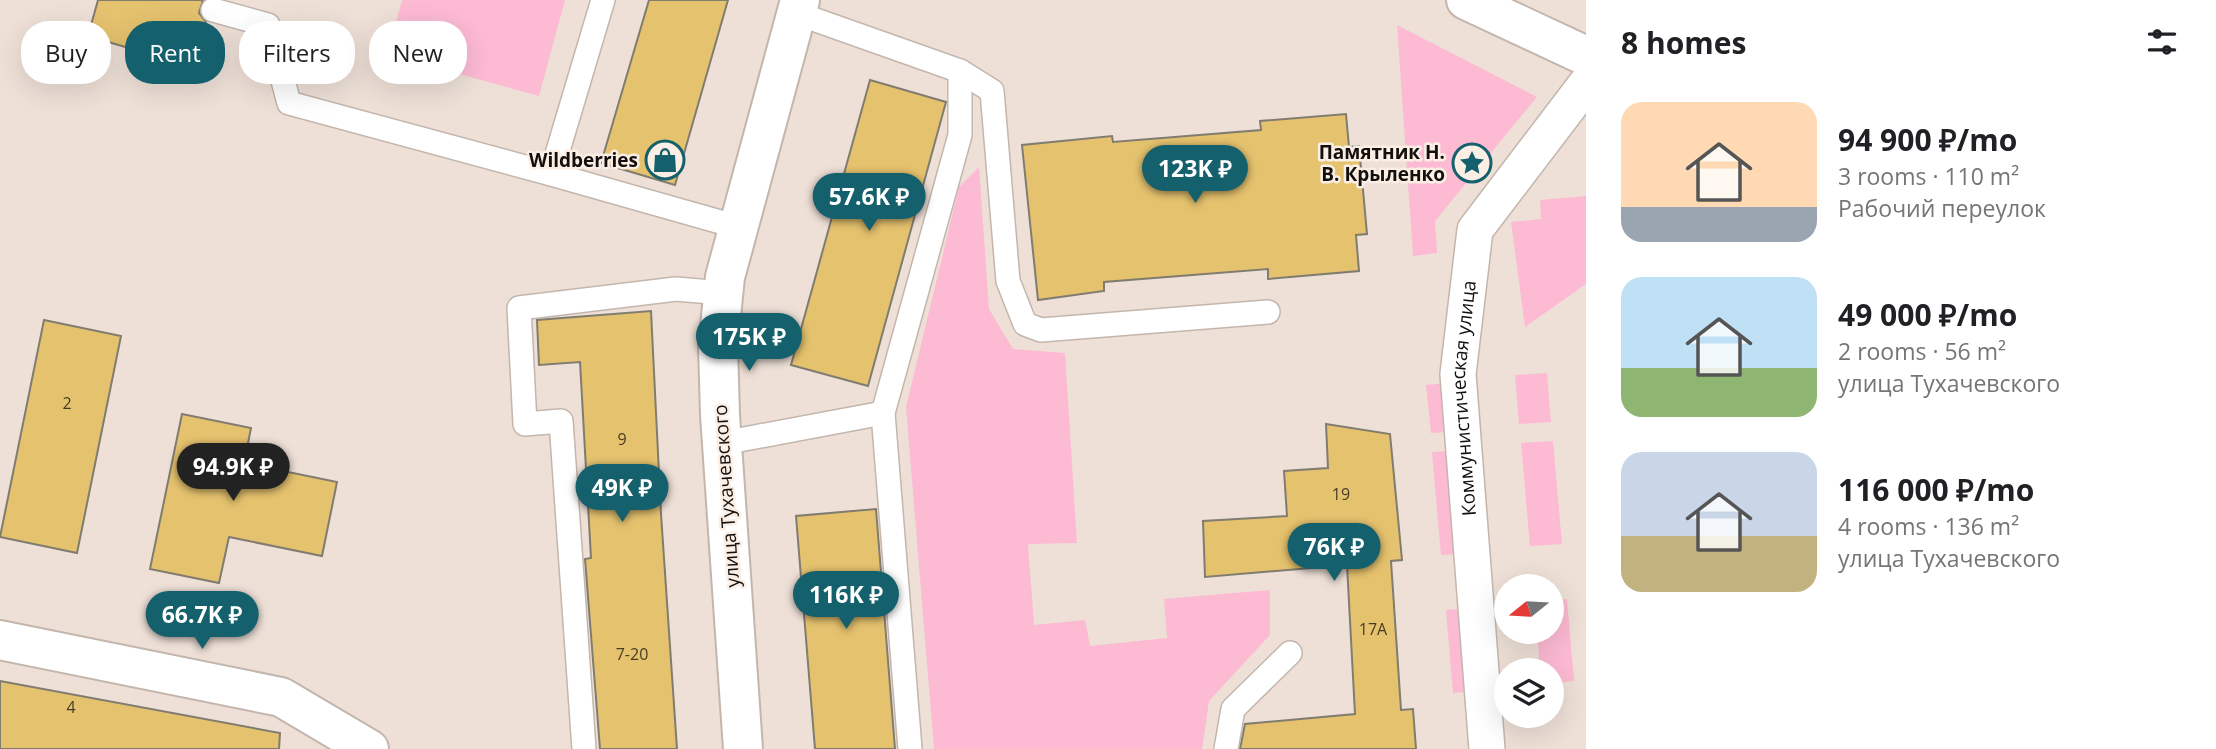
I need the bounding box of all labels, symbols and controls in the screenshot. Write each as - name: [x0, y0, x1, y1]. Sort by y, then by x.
- chip: Buy: [21, 21, 111, 84]
- chip: Rent: [125, 21, 225, 84]
- chip: Filters: [239, 21, 355, 84]
- chip: New: [369, 21, 467, 84]
- text: 8 homes: [1621, 22, 1746, 63]
- icon: filters: [2143, 23, 2181, 61]
- text: 94 900 ₽/mo: [1838, 119, 2017, 160]
- icon: home: [1677, 130, 1761, 214]
- shop icon: Wildberries: [644, 139, 686, 181]
- place label: Памятник Н. В. Крыленко: [1319, 139, 1445, 187]
- place icon: Памятник Н. В. Крыленко: [1451, 142, 1493, 184]
- pin: 123K ₽: [1138, 146, 1252, 205]
- place label: Wildberries: [529, 147, 638, 173]
- text: 123K ₽: [1158, 152, 1232, 184]
- text: 3 rooms · 110 m²: [1838, 160, 2019, 192]
- pin: 57.6K ₽: [804, 174, 934, 233]
- text: 57.6K ₽: [829, 180, 909, 212]
- text: Рабочий переулок: [1838, 192, 2046, 224]
- street label: Коммунистическая улица: [1445, 279, 1482, 517]
- text: 49 000 ₽/mo: [1838, 294, 2017, 335]
- icon: home: [1677, 305, 1761, 389]
- pin: 175K ₽: [692, 314, 806, 373]
- text: 175K ₽: [712, 320, 786, 352]
- text: 2 rooms · 56 m²: [1838, 335, 2006, 367]
- text: улица Тухачевского: [1838, 367, 2060, 399]
- house number: 2: [62, 392, 72, 414]
- street label: улица Тухачевского: [707, 404, 745, 588]
- house number: 9: [617, 428, 627, 450]
- pin: 94.9K ₽: [168, 444, 298, 503]
- text: 94.9K ₽: [193, 450, 273, 482]
- pin: 49K ₽: [573, 464, 671, 524]
- text: 116 000 ₽/mo: [1838, 469, 2034, 510]
- text: 49K ₽: [592, 471, 652, 503]
- icon: home: [1677, 480, 1761, 564]
- house number: 19: [1332, 483, 1350, 505]
- text: 4 rooms · 136 m²: [1838, 510, 2019, 542]
- pin: 76K ₽: [1285, 524, 1383, 583]
- text: 76K ₽: [1304, 530, 1364, 562]
- text: улица Тухачевского: [1838, 542, 2060, 574]
- pin: 116K ₽: [789, 572, 903, 631]
- north arrow: [1494, 574, 1564, 644]
- map controls: [1494, 574, 1564, 728]
- text: 116K ₽: [809, 578, 883, 610]
- pin: 66.7K ₽: [137, 592, 267, 651]
- text: 66.7K ₽: [162, 598, 242, 630]
- house number: 17А: [1359, 618, 1388, 640]
- house number: 7-20: [616, 643, 648, 665]
- button: layers: [1494, 658, 1564, 728]
- house number: 4: [66, 696, 76, 718]

